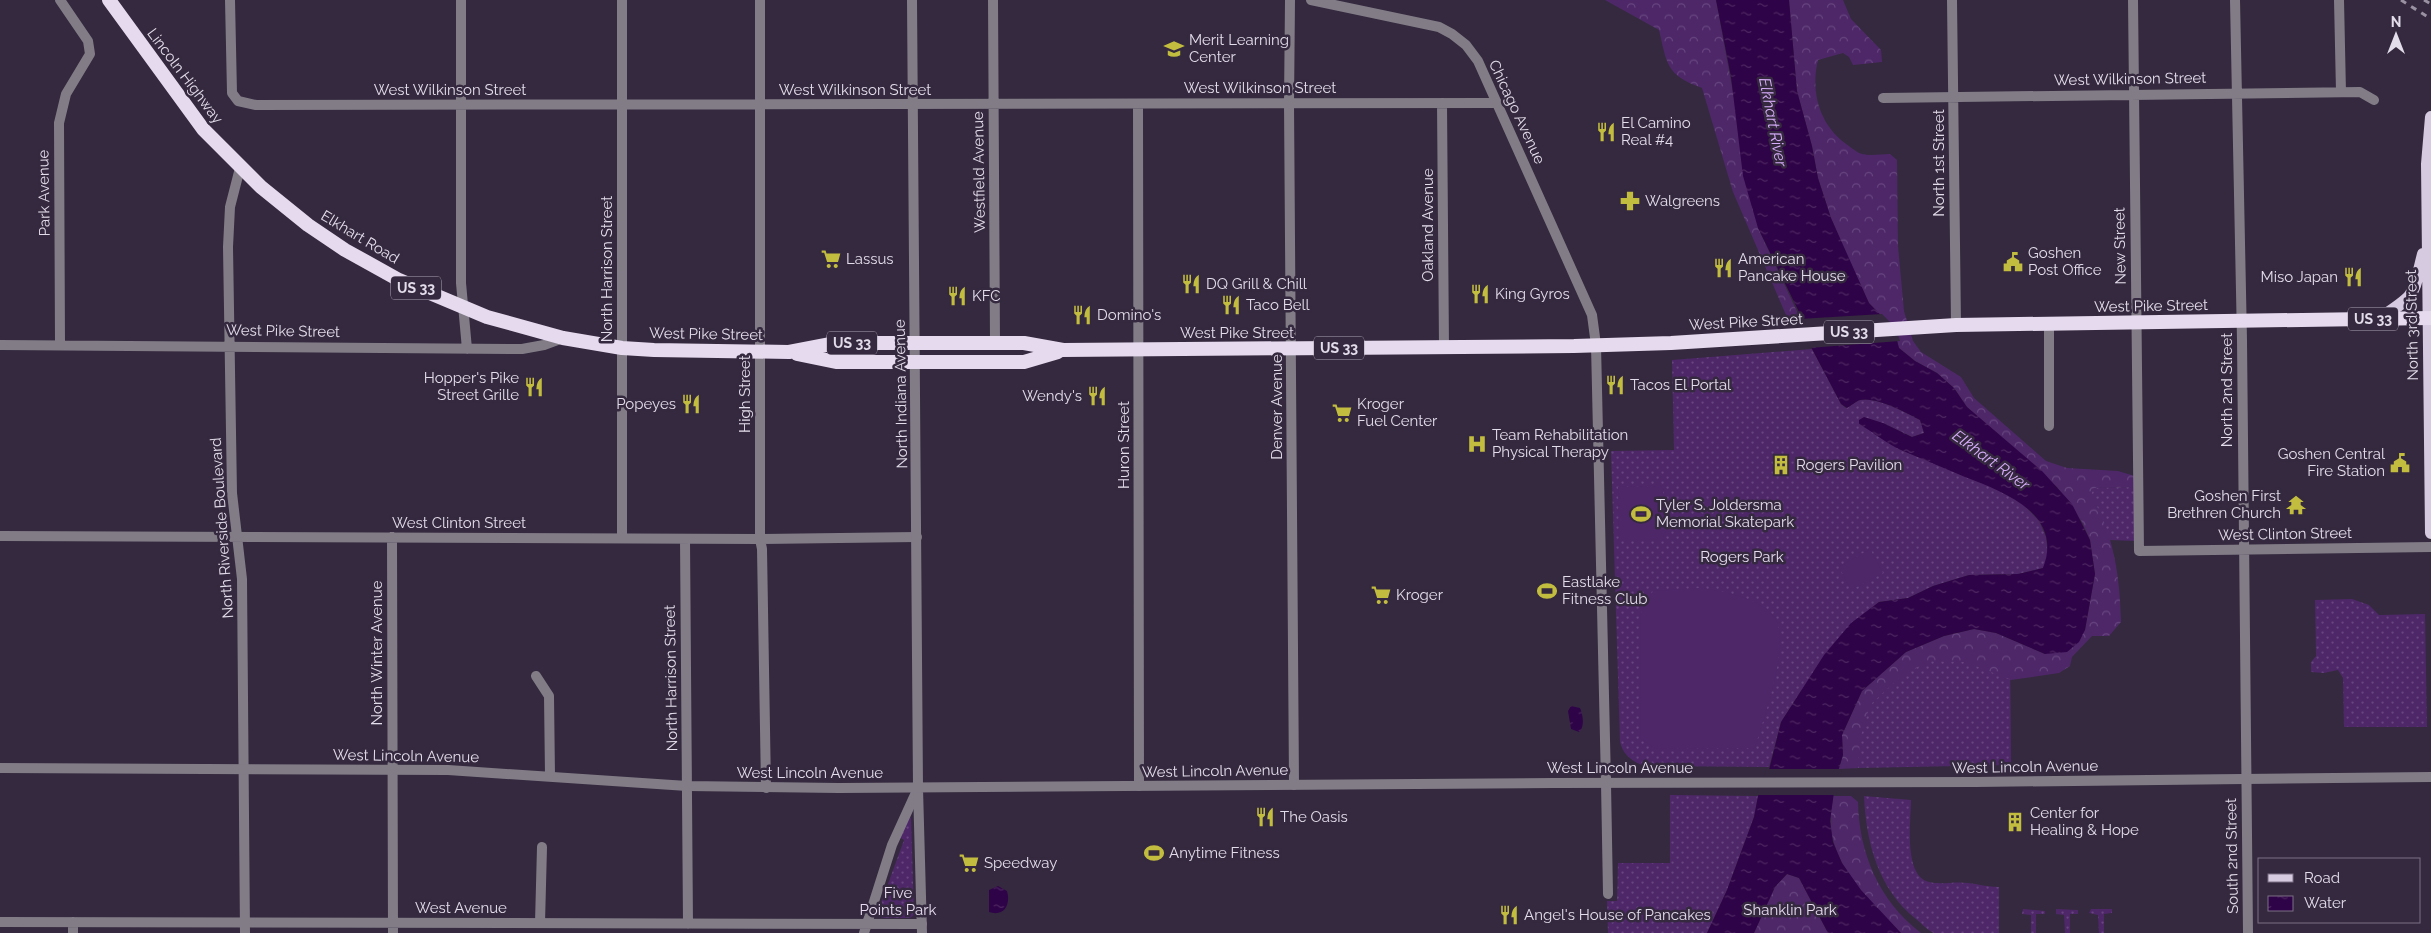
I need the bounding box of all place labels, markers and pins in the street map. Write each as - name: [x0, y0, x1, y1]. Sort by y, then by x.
- place label: Merit Learning Center: [1189, 31, 1289, 66]
- school or university icon: Merit Learning Center: [1163, 38, 1185, 60]
- place label: El Camino Real #4: [1621, 114, 1691, 149]
- restaurant icon: El Camino Real #4: [1595, 121, 1617, 143]
- pharmacy icon: Walgreens: [1619, 190, 1641, 212]
- place label: Walgreens: [1645, 192, 1720, 210]
- place label: Goshen Post Office: [2028, 244, 2102, 279]
- supermarket icon: Lassus: [820, 248, 842, 270]
- place label: Lassus: [846, 250, 894, 268]
- place label: American Pancake House: [1738, 250, 1846, 285]
- public building icon: Goshen Post Office: [2002, 251, 2024, 273]
- restaurant icon: American Pancake House: [1712, 257, 1734, 279]
- restaurant icon: Miso Japan: [2342, 266, 2364, 288]
- place label: Miso Japan: [2261, 268, 2338, 286]
- restaurant icon: DQ Grill & Chill: [1180, 273, 1202, 295]
- place label: DQ Grill & Chill: [1206, 275, 1308, 293]
- restaurant icon: King Gyros: [1469, 283, 1491, 305]
- restaurant icon: KFC: [946, 285, 968, 307]
- place label: King Gyros: [1495, 285, 1570, 303]
- place label: KFC: [972, 287, 1001, 305]
- restaurant icon: Taco Bell: [1220, 294, 1242, 316]
- place label: Taco Bell: [1246, 296, 1311, 314]
- restaurant icon: Domino's: [1071, 304, 1093, 326]
- place label: Domino's: [1097, 306, 1161, 324]
- place label: Hopper's Pike Street Grille: [424, 369, 519, 404]
- restaurant icon: Tacos El Portal: [1604, 374, 1626, 396]
- restaurant icon: Hopper's Pike Street Grille: [523, 376, 545, 398]
- place label: Tacos El Portal: [1630, 376, 1732, 394]
- restaurant icon: Wendy's: [1086, 385, 1108, 407]
- place label: Wendy's: [1022, 387, 1082, 405]
- restaurant icon: Popeyes: [680, 393, 702, 415]
- place label: Popeyes: [616, 395, 676, 413]
- place label: Kroger Fuel Center: [1357, 395, 1438, 430]
- supermarket icon: Kroger Fuel Center: [1331, 402, 1353, 424]
- place label: Team Rehabilitation Physical Therapy: [1492, 426, 1628, 461]
- hospital icon: Team Rehabilitation Physical Therapy: [1466, 433, 1488, 455]
- place label: Goshen Central Fire Station: [2278, 445, 2386, 480]
- public building icon: Goshen Central Fire Station: [2389, 452, 2411, 474]
- building icon: Rogers Pavilion: [1770, 454, 1792, 476]
- place label: Rogers Pavilion: [1796, 456, 1902, 474]
- place label: Goshen First Brethren Church: [2167, 487, 2281, 522]
- temple icon: Goshen First Brethren Church: [2285, 494, 2307, 516]
- place label: Tyler S. Joldersma Memorial Skatepark: [1656, 496, 1794, 531]
- sports icon: Tyler S. Joldersma Memorial Skatepark: [1630, 503, 1652, 525]
- place label: Eastlake Fitness Club: [1562, 573, 1648, 608]
- sports icon: Eastlake Fitness Club: [1536, 580, 1558, 602]
- supermarket icon: Kroger: [1370, 584, 1392, 606]
- place label: Kroger: [1396, 586, 1444, 604]
- place label: Center for Healing & Hope: [2030, 804, 2139, 839]
- restaurant icon: The Oasis: [1254, 806, 1276, 828]
- place label: The Oasis: [1280, 808, 1348, 826]
- building icon: Center for Healing & Hope: [2004, 811, 2026, 833]
- sports icon: Anytime Fitness: [1143, 842, 1165, 864]
- place label: Anytime Fitness: [1169, 844, 1280, 862]
- supermarket icon: Speedway: [958, 852, 980, 874]
- place label: Speedway: [984, 854, 1057, 872]
- restaurant icon: Angel's House of Pancakes: [1498, 904, 1520, 926]
- place label: Angel's House of Pancakes: [1524, 906, 1711, 924]

